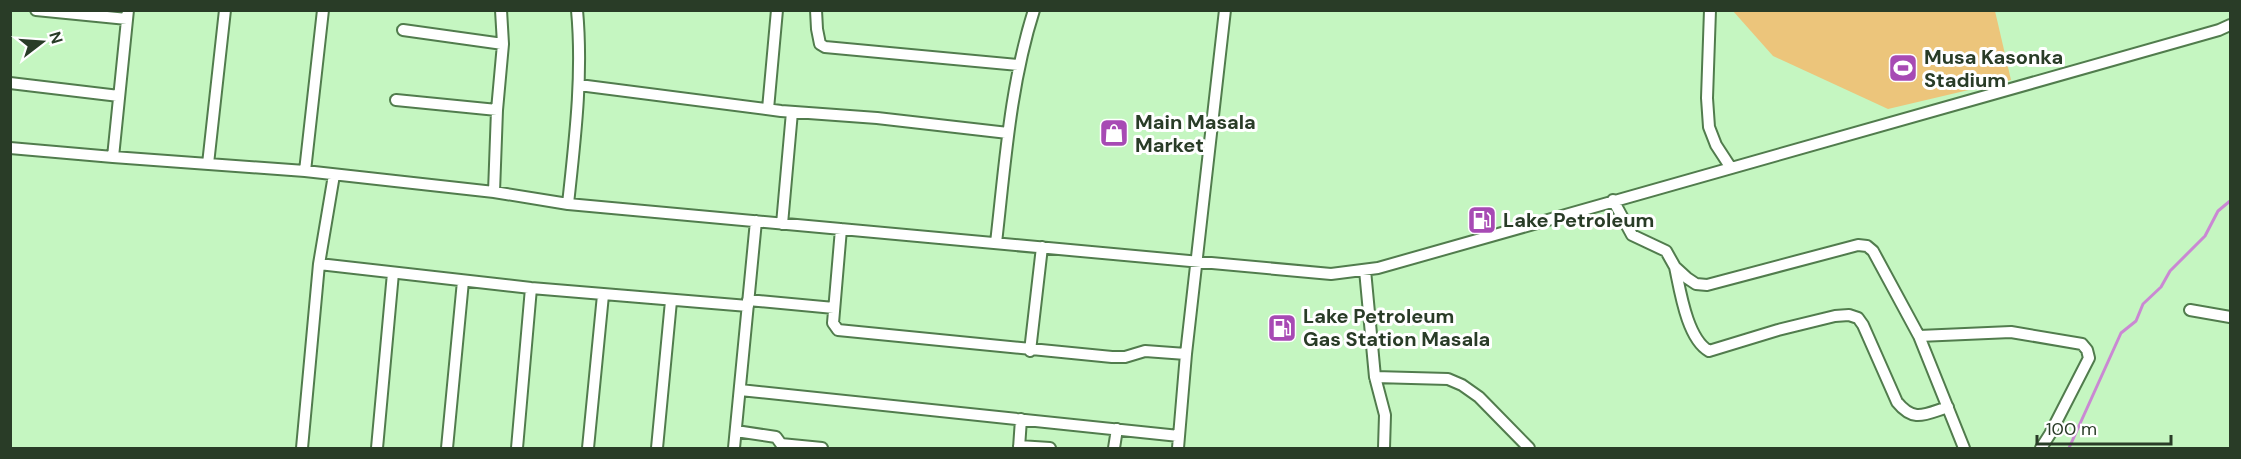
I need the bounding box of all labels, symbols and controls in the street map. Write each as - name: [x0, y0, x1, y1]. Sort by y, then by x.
- north arrow: [12, 12, 72, 72]
- text: N: [44, 29, 68, 46]
- place label: Musa Kasonka Stadium: [1924, 44, 2063, 93]
- sports icon: Musa Kasonka Stadium: [1887, 52, 1919, 84]
- place label: Main Masala Market: [1135, 109, 1256, 158]
- shop icon: Main Masala Market: [1098, 117, 1130, 149]
- fuel station icon: Lake Petroleum: [1466, 204, 1498, 236]
- place label: Lake Petroleum: [1503, 207, 1654, 233]
- place label: Lake Petroleum Gas Station Masala: [1303, 303, 1490, 352]
- fuel station icon: Lake Petroleum Gas Station Masala: [1266, 312, 1298, 344]
- scale bar: [2037, 408, 2170, 446]
- text: 100 m: [2046, 417, 2097, 441]

